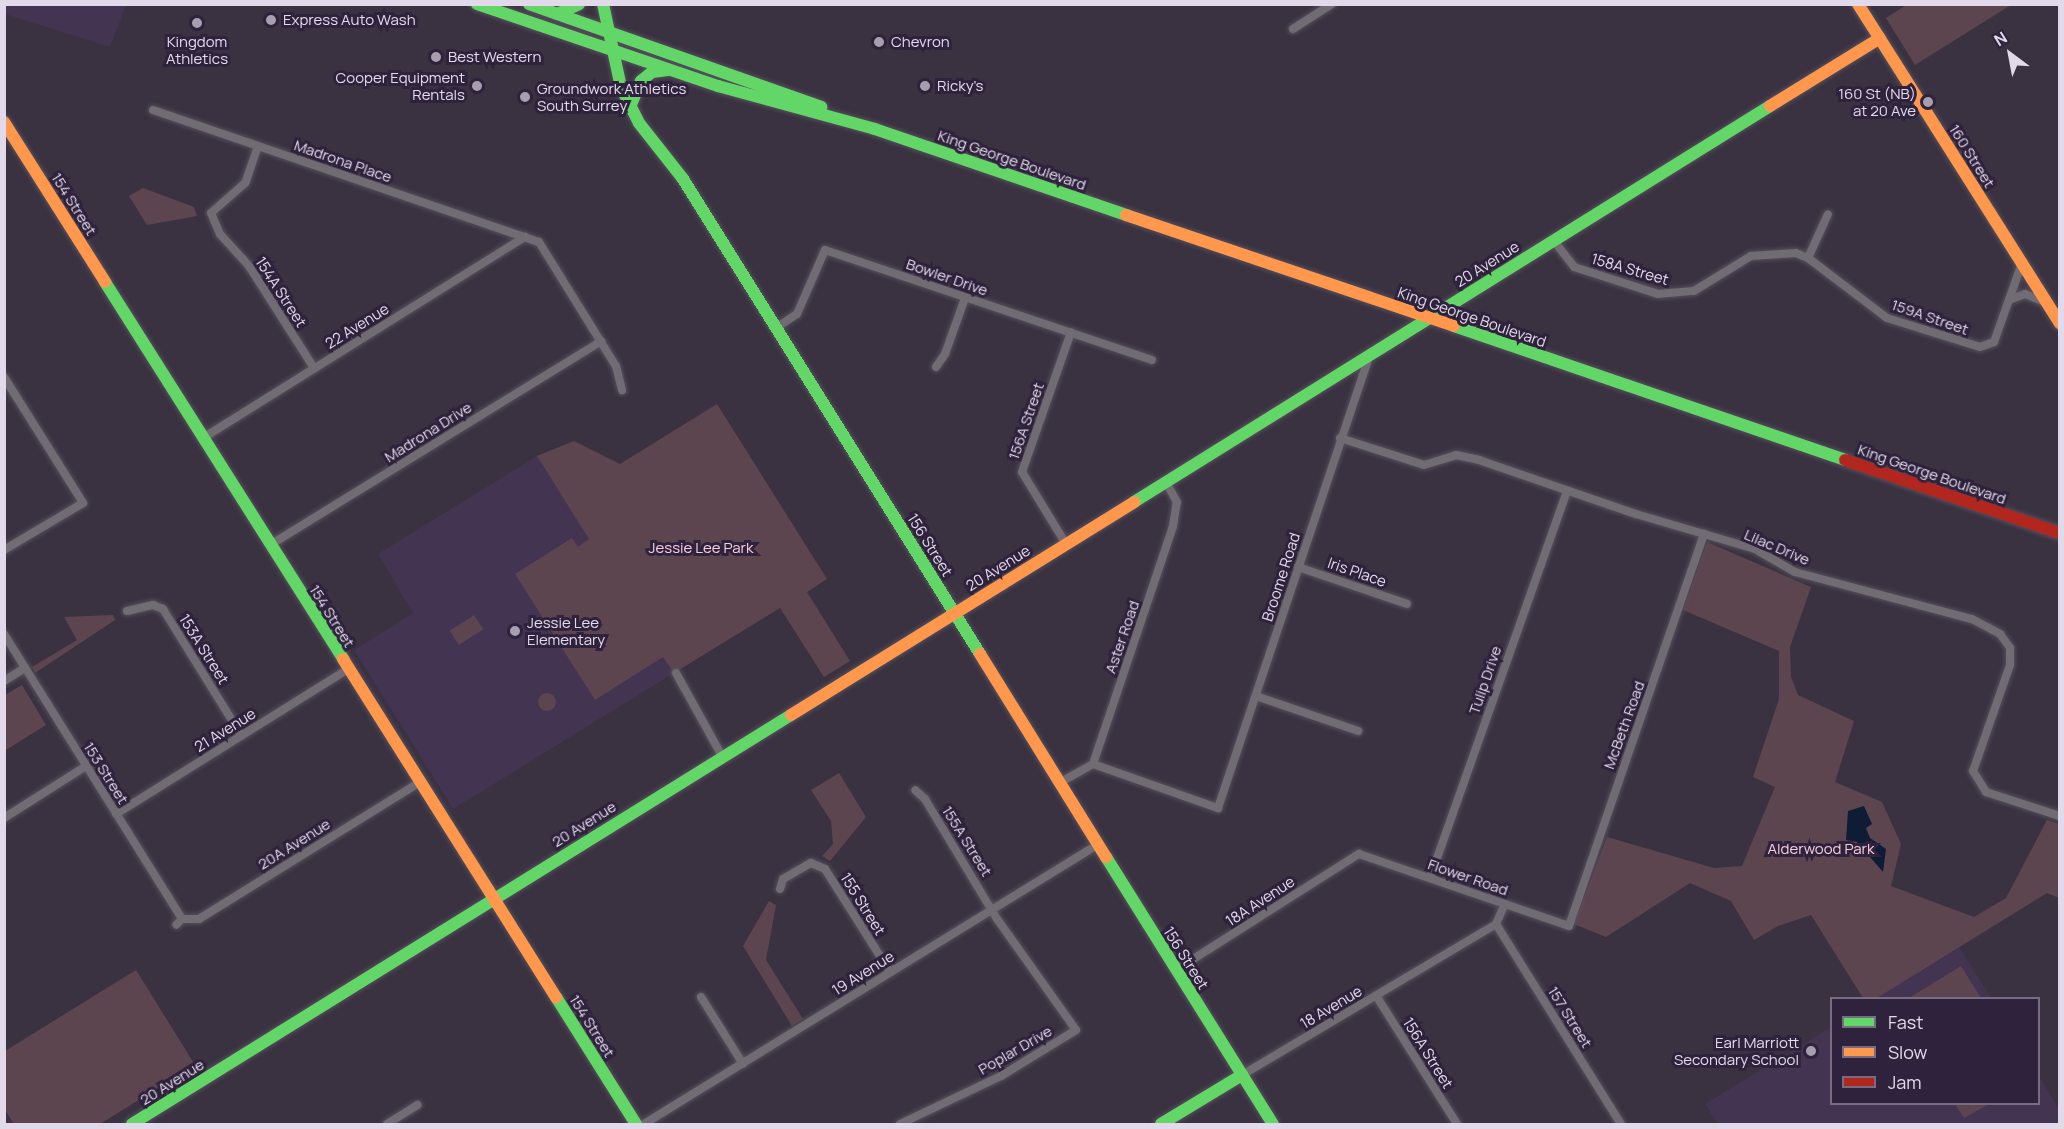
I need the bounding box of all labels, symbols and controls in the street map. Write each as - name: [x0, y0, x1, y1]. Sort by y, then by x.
- place label: Express Auto Wash: [283, 11, 416, 29]
- marker: Express Auto Wash: [264, 13, 278, 27]
- marker: Kingdom Athletics: [190, 16, 204, 30]
- north arrow: [1980, 24, 2040, 84]
- text: N: [1990, 26, 2011, 51]
- place label: Kingdom Athletics: [166, 32, 228, 67]
- place label: Chevron: [891, 33, 950, 51]
- marker: Chevron: [872, 35, 886, 49]
- place label: Best Western: [448, 48, 541, 66]
- marker: Best Western: [429, 50, 443, 64]
- place label: Cooper Equipment Rentals: [336, 68, 465, 103]
- place label: Ricky's: [937, 77, 983, 95]
- marker: Cooper Equipment Rentals: [470, 79, 484, 93]
- place label: Groundwork Athletics South Surrey: [537, 79, 686, 114]
- marker: Ricky's: [918, 79, 932, 93]
- place label: 160 St (NB) at 20 Ave: [1838, 84, 1916, 119]
- marker: Groundwork Athletics South Surrey: [518, 90, 532, 104]
- marker: 160 St (NB) at 20 Ave: [1921, 95, 1935, 109]
- street label: 160 Street: [1945, 121, 1999, 191]
- street label: King George Boulevard: [935, 126, 1089, 194]
- street label: Madrona Place: [292, 136, 394, 186]
- street label: 154 Street: [48, 169, 100, 239]
- street label: 20 Avenue: [1452, 237, 1522, 291]
- street label: 158A Street: [1589, 249, 1671, 289]
- street label: 154A Street: [252, 254, 310, 330]
- street label: Bowler Drive: [904, 255, 990, 299]
- street label: King George Boulevard: [1395, 283, 1549, 351]
- street label: 159A Street: [1889, 295, 1971, 339]
- street label: 22 Avenue: [322, 299, 392, 353]
- street label: 156A Street: [1004, 380, 1048, 462]
- street label: Madrona Drive: [381, 398, 475, 466]
- street label: King George Boulevard: [1855, 440, 2009, 508]
- street label: 156 Street: [904, 510, 956, 580]
- street label: Lilac Drive: [1742, 525, 1812, 569]
- street label: Broome Road: [1258, 530, 1304, 624]
- park label: Jessie Lee Park: [649, 539, 753, 557]
- street label: 20 Avenue: [963, 541, 1033, 595]
- street label: Iris Place: [1325, 554, 1389, 590]
- street label: 154 Street: [306, 581, 358, 651]
- street label: Aster Road: [1101, 598, 1143, 676]
- street label: 153A Street: [175, 611, 233, 687]
- place label: Jessie Lee Elementary: [527, 613, 605, 648]
- marker: Jessie Lee Elementary: [508, 624, 522, 638]
- street label: Tulip Drive: [1465, 643, 1505, 717]
- street label: McBeth Road: [1600, 679, 1648, 771]
- street label: 21 Avenue: [191, 704, 259, 756]
- street label: 153 Street: [80, 739, 132, 807]
- street label: 20 Avenue: [549, 797, 619, 851]
- street label: 155A Street: [938, 802, 996, 880]
- street label: 20A Avenue: [255, 815, 333, 873]
- park label: Alderwood Park: [1768, 840, 1874, 858]
- street label: Flower Road: [1426, 855, 1510, 899]
- street label: 155 Street: [837, 869, 889, 939]
- street label: 18A Avenue: [1222, 872, 1298, 930]
- street label: 156 Street: [1160, 923, 1212, 993]
- street label: 19 Avenue: [829, 947, 897, 999]
- street label: 18 Avenue: [1297, 982, 1365, 1032]
- street label: 157 Street: [1544, 983, 1596, 1051]
- street label: 154 Street: [566, 991, 618, 1061]
- legend: [1830, 997, 2040, 1105]
- text: Fast: [1888, 1010, 1923, 1034]
- street label: 156A Street: [1399, 1014, 1457, 1092]
- street label: Poplar Drive: [975, 1022, 1055, 1078]
- place label: Earl Marriott Secondary School: [1674, 1033, 1799, 1068]
- text: Slow: [1888, 1040, 1927, 1064]
- marker: Earl Marriott Secondary School: [1804, 1044, 1818, 1058]
- street label: 20 Avenue: [137, 1055, 207, 1109]
- text: Jam: [1888, 1070, 1922, 1094]

